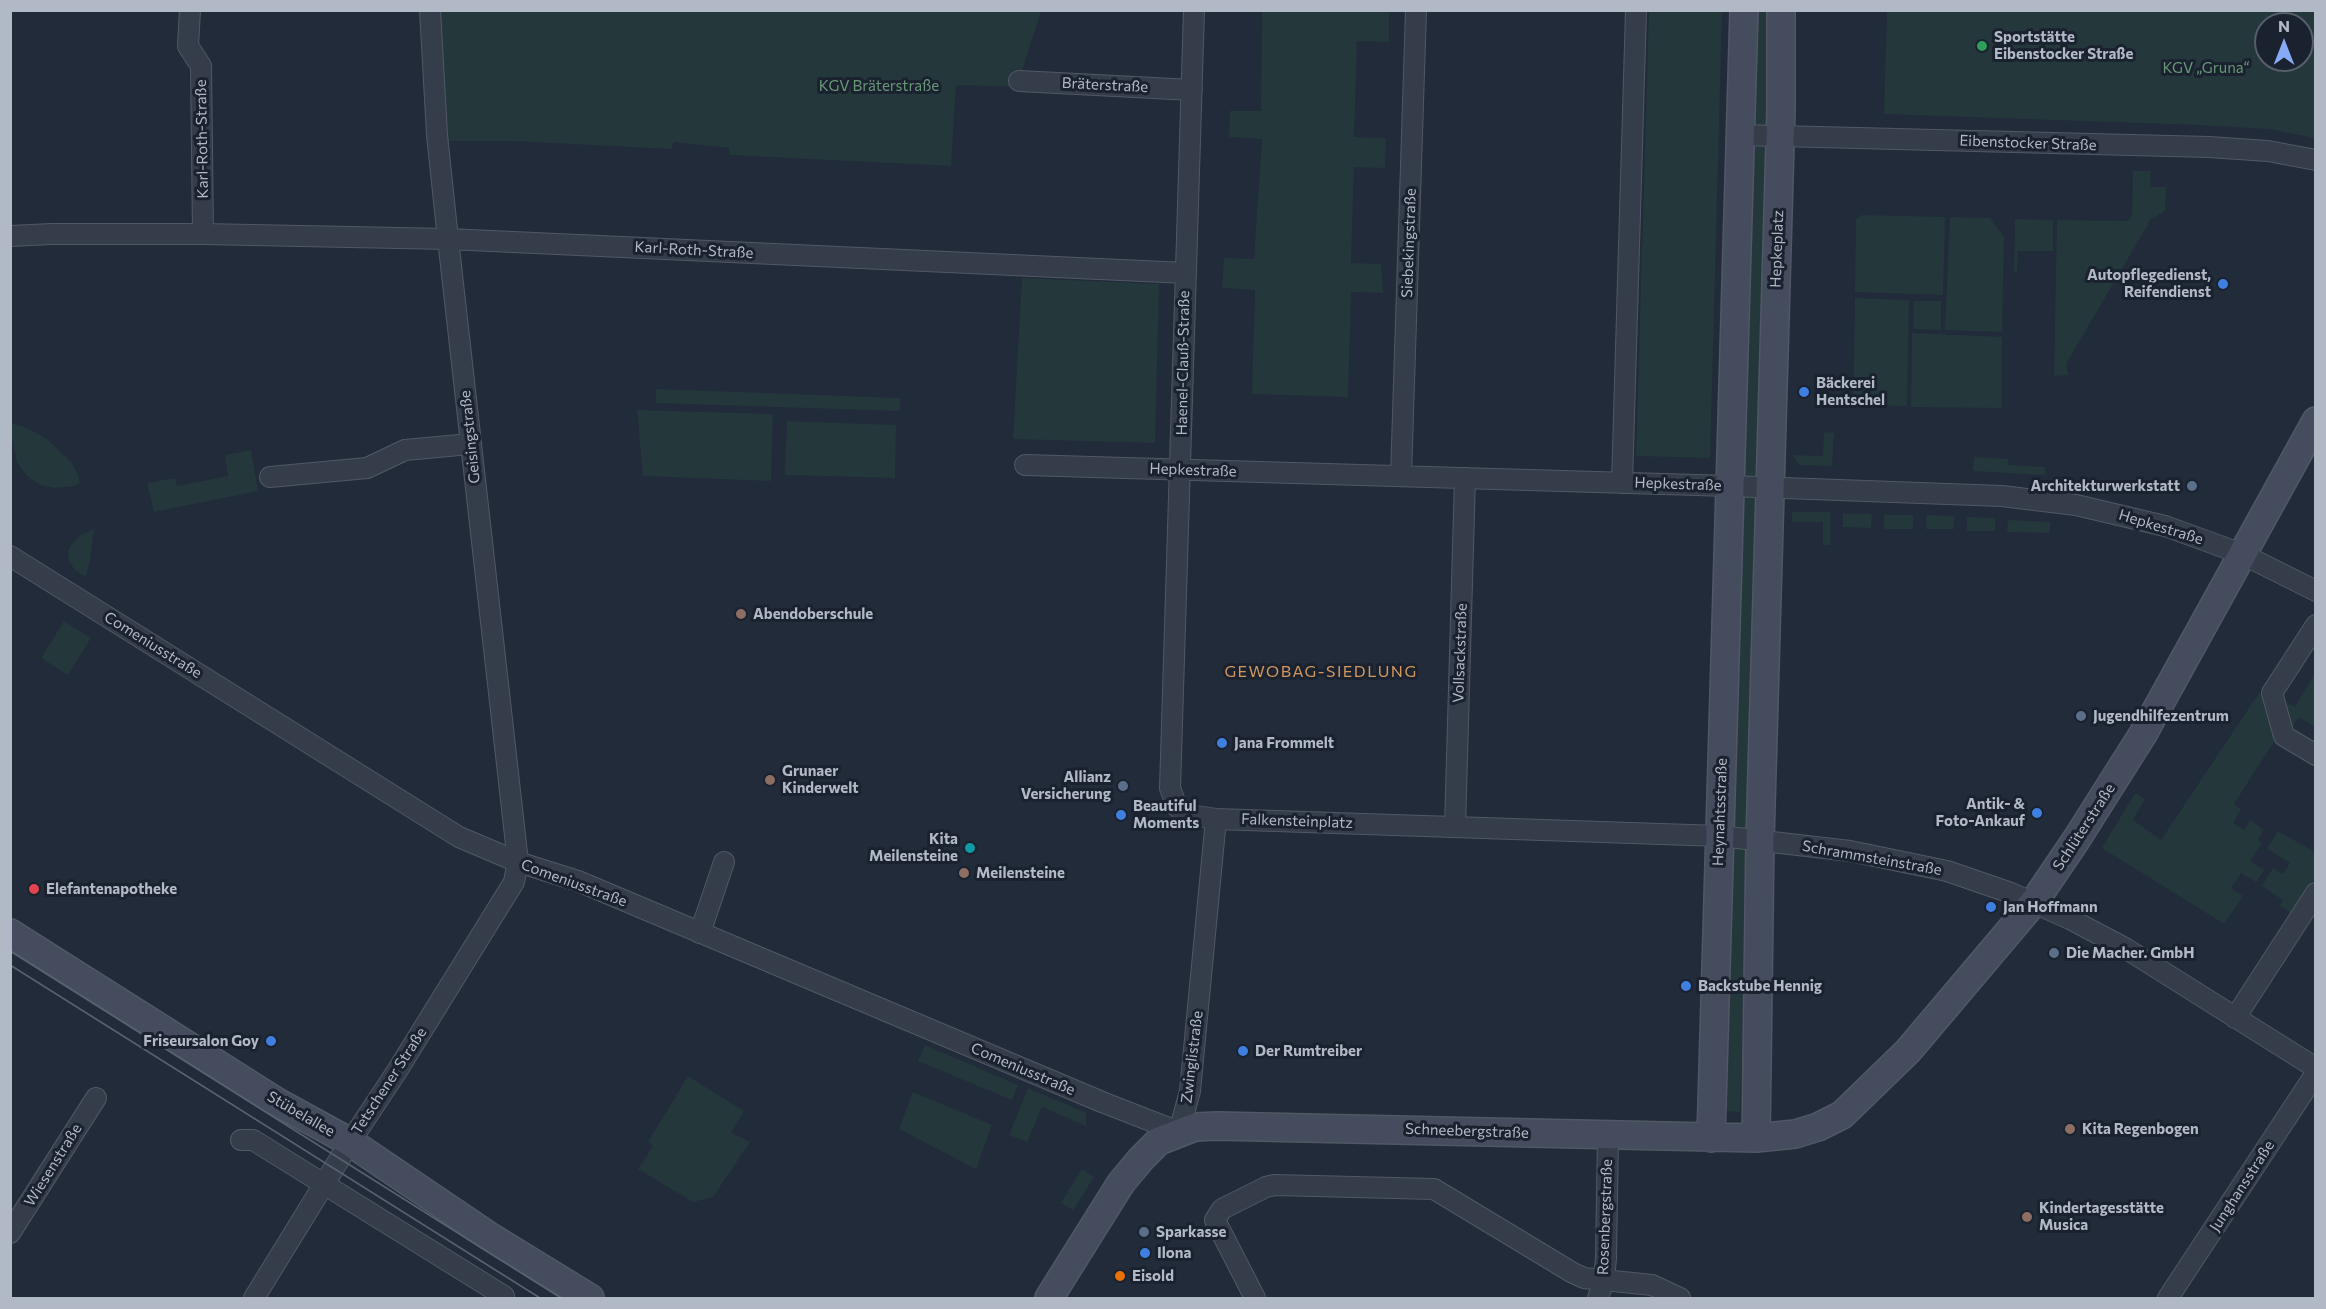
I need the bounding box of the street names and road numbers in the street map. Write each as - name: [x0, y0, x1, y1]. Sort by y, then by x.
- street label: Bräterstraße: [1061, 74, 1149, 96]
- street label: Karl-Roth-Straße: [192, 79, 212, 199]
- street label: Eibenstocker Straße: [1959, 132, 2097, 154]
- street label: Siebekingstraße: [1398, 188, 1420, 298]
- street label: Hepkeplatz: [1767, 210, 1787, 288]
- street label: Karl-Roth-Straße: [634, 238, 754, 262]
- street label: Haenel-Clauß-Straße: [1173, 290, 1193, 436]
- street label: Geisingstraße: [456, 389, 484, 485]
- street label: Hepkestraße: [1149, 459, 1237, 481]
- street label: Hepkestraße: [1634, 473, 1722, 495]
- street label: Hepkestraße: [2117, 506, 2205, 548]
- street label: Vollsackstraße: [1449, 603, 1471, 703]
- street label: Comeniusstraße: [101, 608, 205, 682]
- street label: Heynahtsstraße: [1709, 758, 1731, 866]
- street label: Schlüterstraße: [2049, 780, 2119, 874]
- street label: Falkensteinplatz: [1241, 810, 1353, 832]
- street label: Schrammsteinstraße: [1801, 837, 1943, 879]
- street label: Comeniusstraße: [519, 855, 629, 911]
- street label: Zwinglistraße: [1177, 1010, 1207, 1104]
- street label: Tetschener Straße: [348, 1024, 430, 1138]
- street label: Comeniusstraße: [968, 1039, 1078, 1099]
- street label: Stübelallee: [264, 1087, 338, 1141]
- street label: Wiesenstraße: [20, 1120, 86, 1210]
- street label: Schneebergstraße: [1405, 1120, 1529, 1142]
- street label: Junghansstraße: [2206, 1137, 2278, 1235]
- street label: Rosenbergstraße: [1594, 1159, 1616, 1275]

